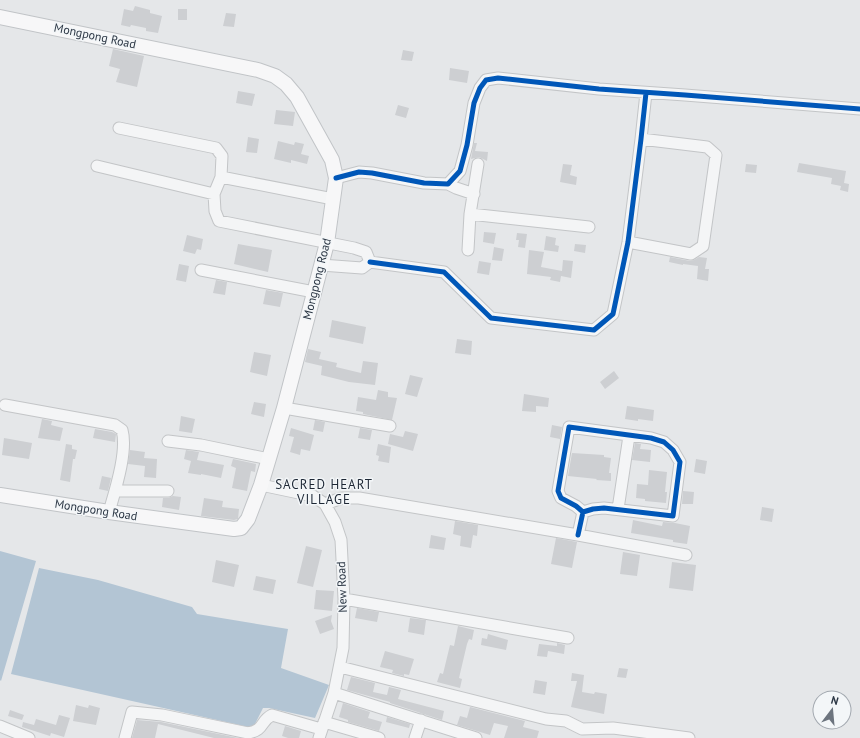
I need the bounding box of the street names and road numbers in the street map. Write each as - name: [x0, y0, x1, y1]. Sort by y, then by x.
- street label: Mongpong Road: [53, 19, 137, 52]
- street label: Mongpong Road: [299, 237, 334, 321]
- street label: Mongpong Road: [54, 496, 138, 523]
- street label: New Road: [333, 561, 350, 613]

